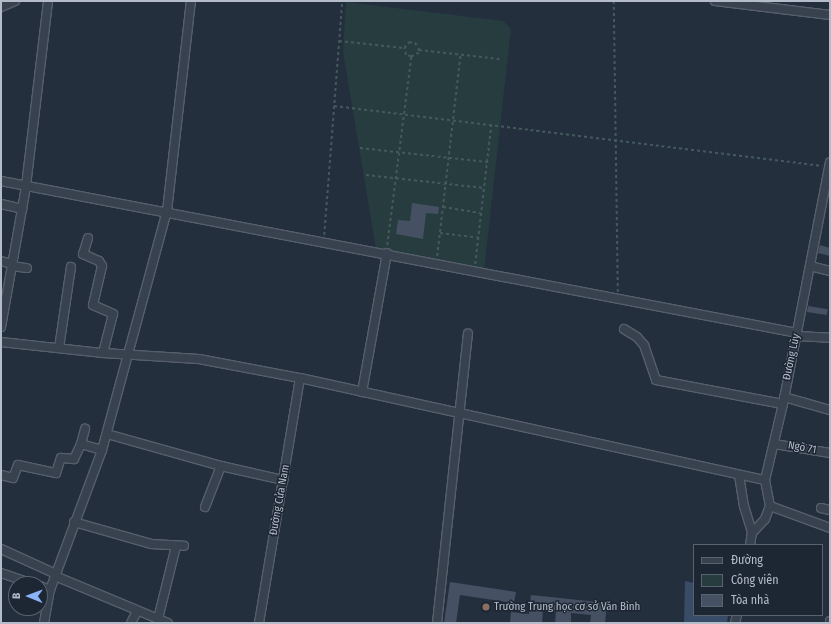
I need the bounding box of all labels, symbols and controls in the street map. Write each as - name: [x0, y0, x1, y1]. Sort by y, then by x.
- street label: Đường Lũy: [781, 333, 803, 381]
- street label: Ngõ 71: [787, 439, 817, 457]
- street label: Đường Cửa Nam: [267, 464, 293, 536]
- legend: [693, 544, 823, 616]
- text: Đường: [731, 553, 763, 567]
- text: Công viên: [731, 573, 779, 587]
- north arrow: [8, 576, 48, 616]
- text: B: [10, 593, 23, 599]
- text: Tòa nhà: [731, 593, 769, 607]
- place label: Trường Trung học cơ sở Văn Bình: [494, 600, 640, 614]
- marker: Trường Trung học cơ sở Văn Bình: [481, 602, 491, 612]

